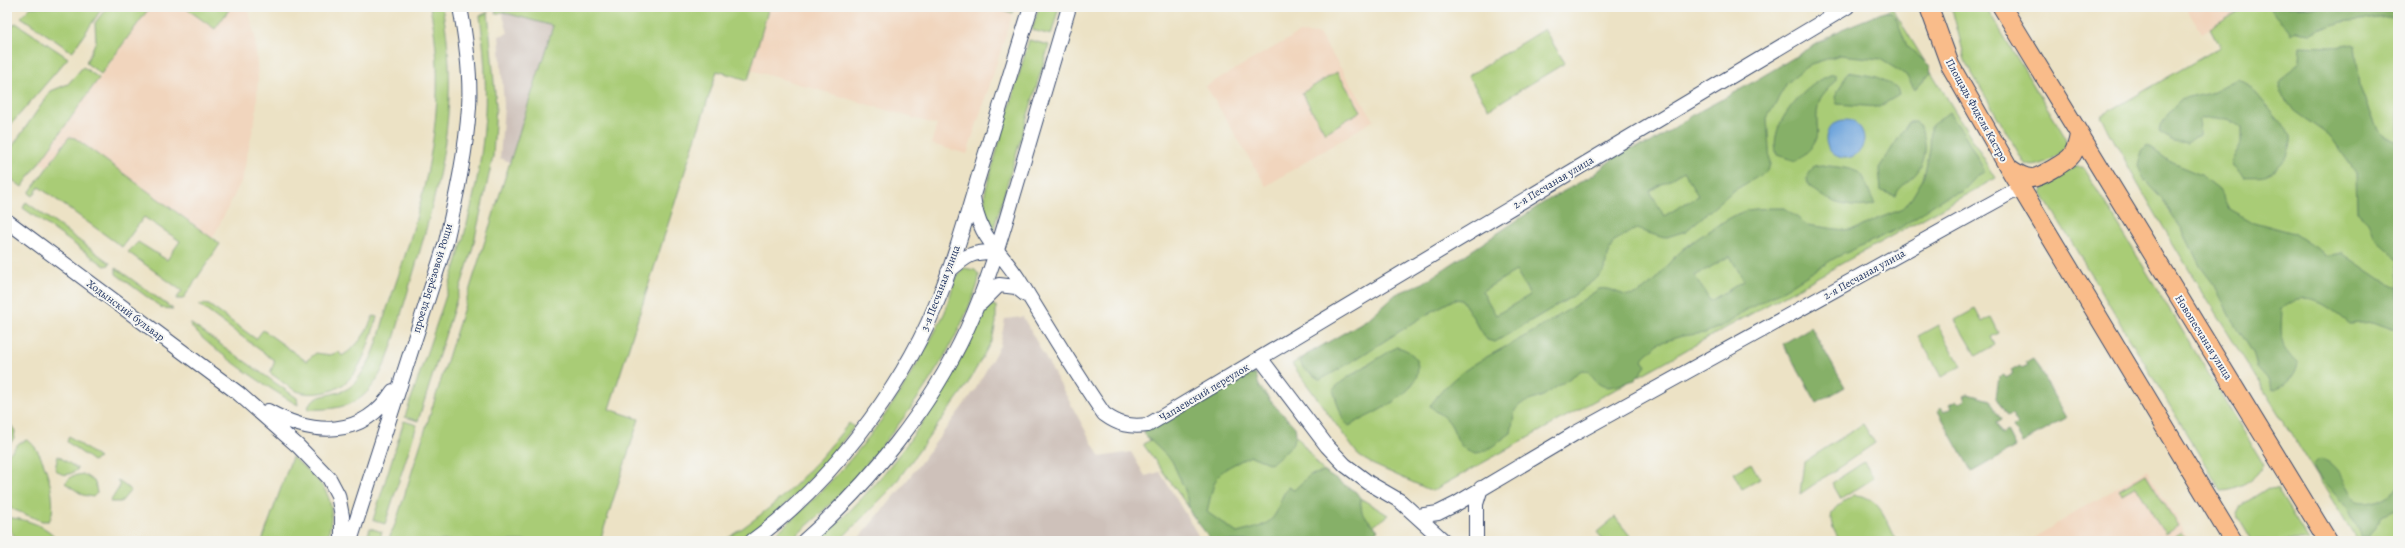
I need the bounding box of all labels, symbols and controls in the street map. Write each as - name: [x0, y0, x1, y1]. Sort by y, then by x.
- street label: Площадь Фиделя Кастро: [1942, 56, 2011, 165]
- street label: 2-я Песчаная улица: [1510, 152, 1597, 212]
- street label: проезд Берёзовой Рощи: [409, 222, 456, 335]
- street label: 3-я Песчаная улица: [917, 242, 964, 333]
- street label: 2-я Песчаная улица: [1821, 245, 1909, 303]
- street label: Ходынский бульвар: [84, 276, 168, 345]
- street label: Новопесчаная улица: [2171, 292, 2236, 384]
- street label: Чапаевский переулок: [1157, 360, 1252, 425]

